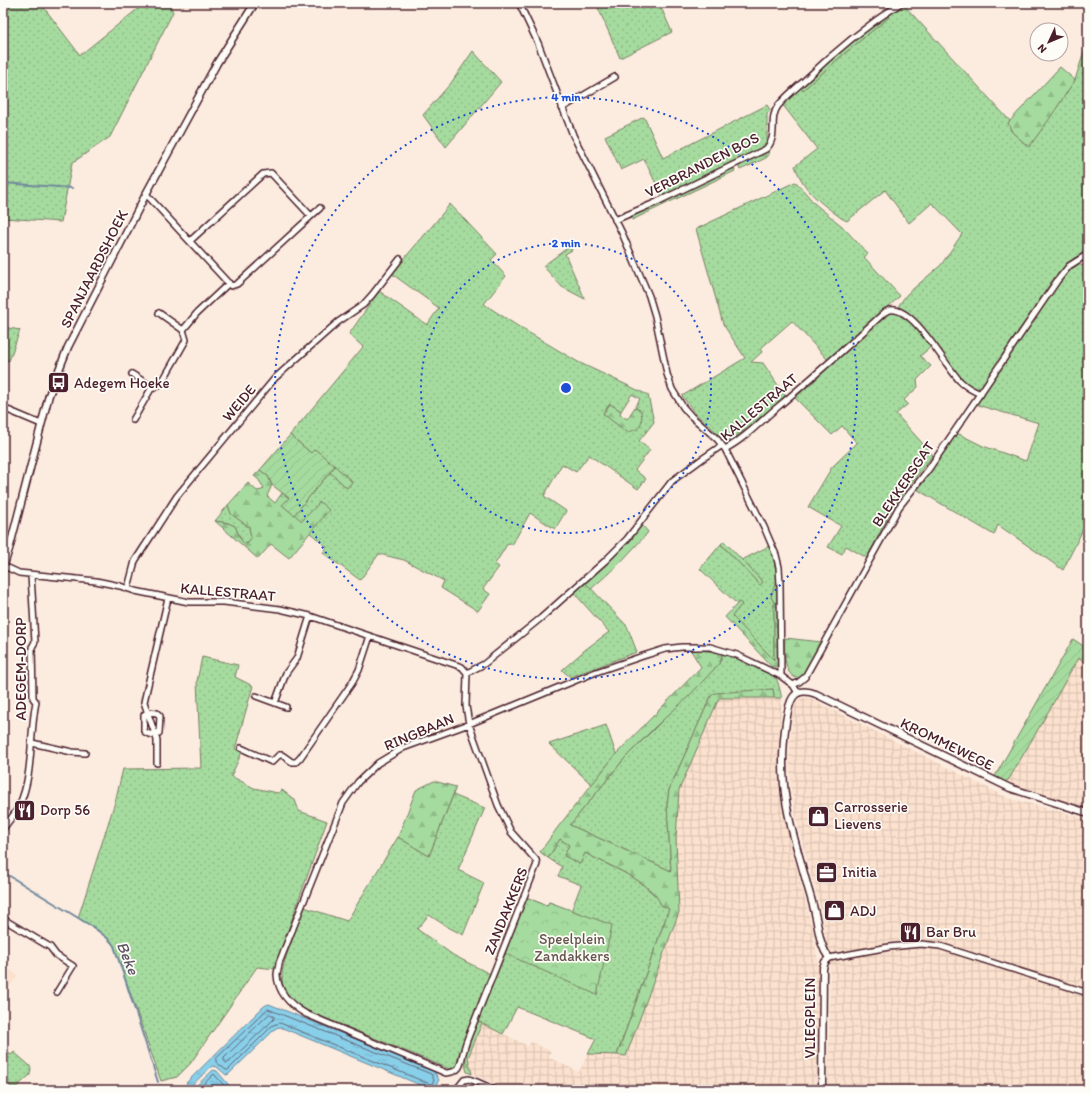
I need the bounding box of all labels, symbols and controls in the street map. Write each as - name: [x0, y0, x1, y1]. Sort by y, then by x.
- north arrow: [1029, 22, 1069, 62]
- text: N: [1035, 41, 1049, 56]
- text: 4 min: [551, 90, 581, 104]
- street label: VERBRANDEN BOS: [642, 128, 762, 202]
- street label: SPANJAARDSHOEK: [56, 207, 132, 331]
- text: 2 min: [552, 236, 581, 250]
- street label: KALLESTRAAT: [717, 369, 802, 445]
- bus stop icon: Adegem Hoeke: [45, 370, 71, 396]
- place label: Adegem Hoeke: [74, 374, 170, 392]
- street label: WEIDE: [218, 381, 260, 425]
- centre of rings: [559, 381, 573, 395]
- street label: BLEKKERSGAT: [868, 437, 939, 530]
- street label: KALLESTRAAT: [180, 579, 277, 605]
- street label: ADEGEM-DORP: [12, 617, 30, 721]
- street label: RINGBAAN: [381, 709, 457, 755]
- street label: KROMMEWEGE: [897, 714, 997, 774]
- restaurant icon: Dorp 56: [11, 797, 37, 823]
- place label: Carrosserie Lievens: [834, 798, 908, 833]
- place label: Dorp 56: [40, 801, 90, 819]
- shop icon: Carrosserie Lievens: [806, 803, 832, 829]
- office icon: Initia: [813, 859, 839, 885]
- place label: Initia: [842, 863, 877, 881]
- street label: ZANDAKKERS: [480, 865, 532, 957]
- shop icon: ADJ: [822, 898, 848, 924]
- place label: ADJ: [850, 902, 876, 920]
- restaurant icon: Bar Bru: [898, 919, 924, 945]
- place label: Bar Bru: [926, 923, 976, 941]
- park label: Speelplein Zandakkers: [534, 930, 610, 965]
- water label: Beke: [113, 939, 144, 979]
- street label: VLIEGPLEIN: [801, 978, 819, 1058]

